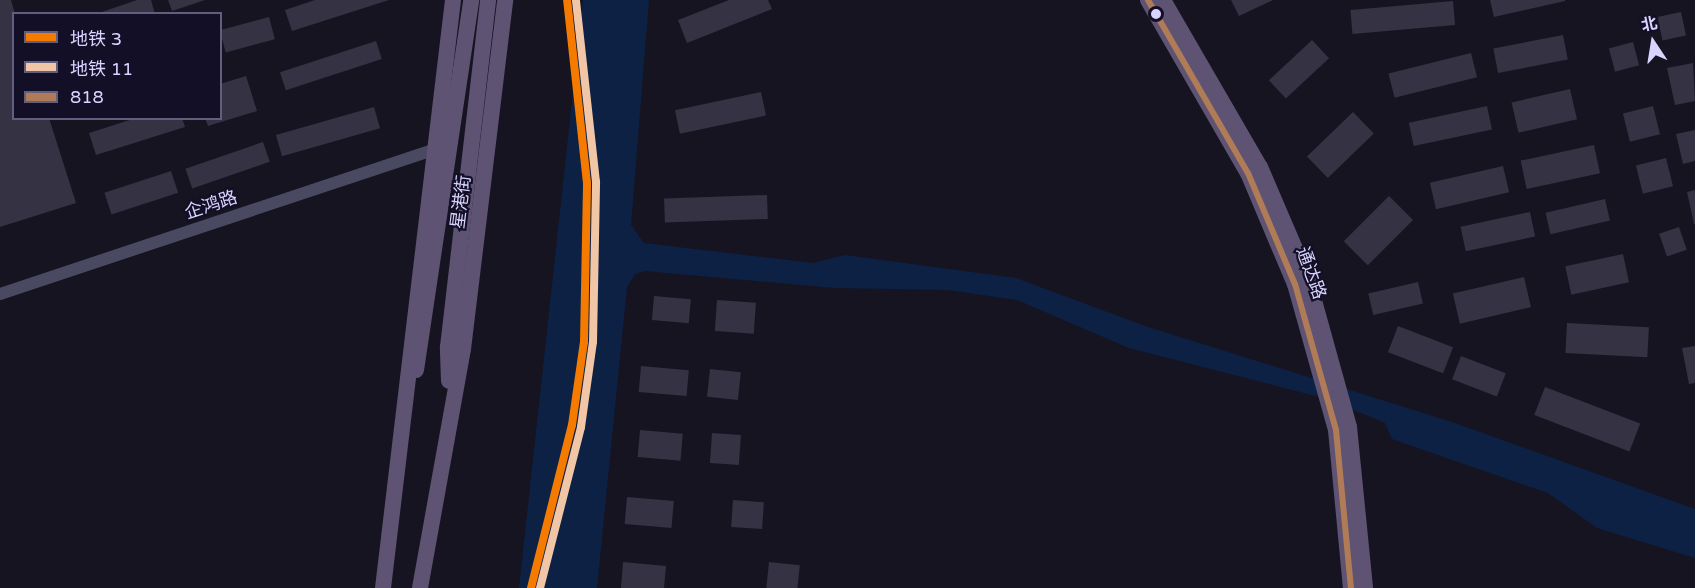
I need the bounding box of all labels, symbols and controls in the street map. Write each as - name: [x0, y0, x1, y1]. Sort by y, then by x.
- unlabelled marker: [1150, 8, 1162, 20]
- legend: [12, 12, 222, 120]
- north arrow: [1623, 12, 1683, 72]
- text: 北: [1639, 13, 1659, 36]
- text: 地铁 3: [70, 28, 122, 50]
- text: 地铁 11: [70, 58, 133, 80]
- text: 818: [70, 86, 104, 108]
- street label: 星港街: [447, 174, 475, 230]
- street label: 企鸿路: [182, 186, 240, 224]
- street label: 通达路: [1292, 244, 1330, 302]

